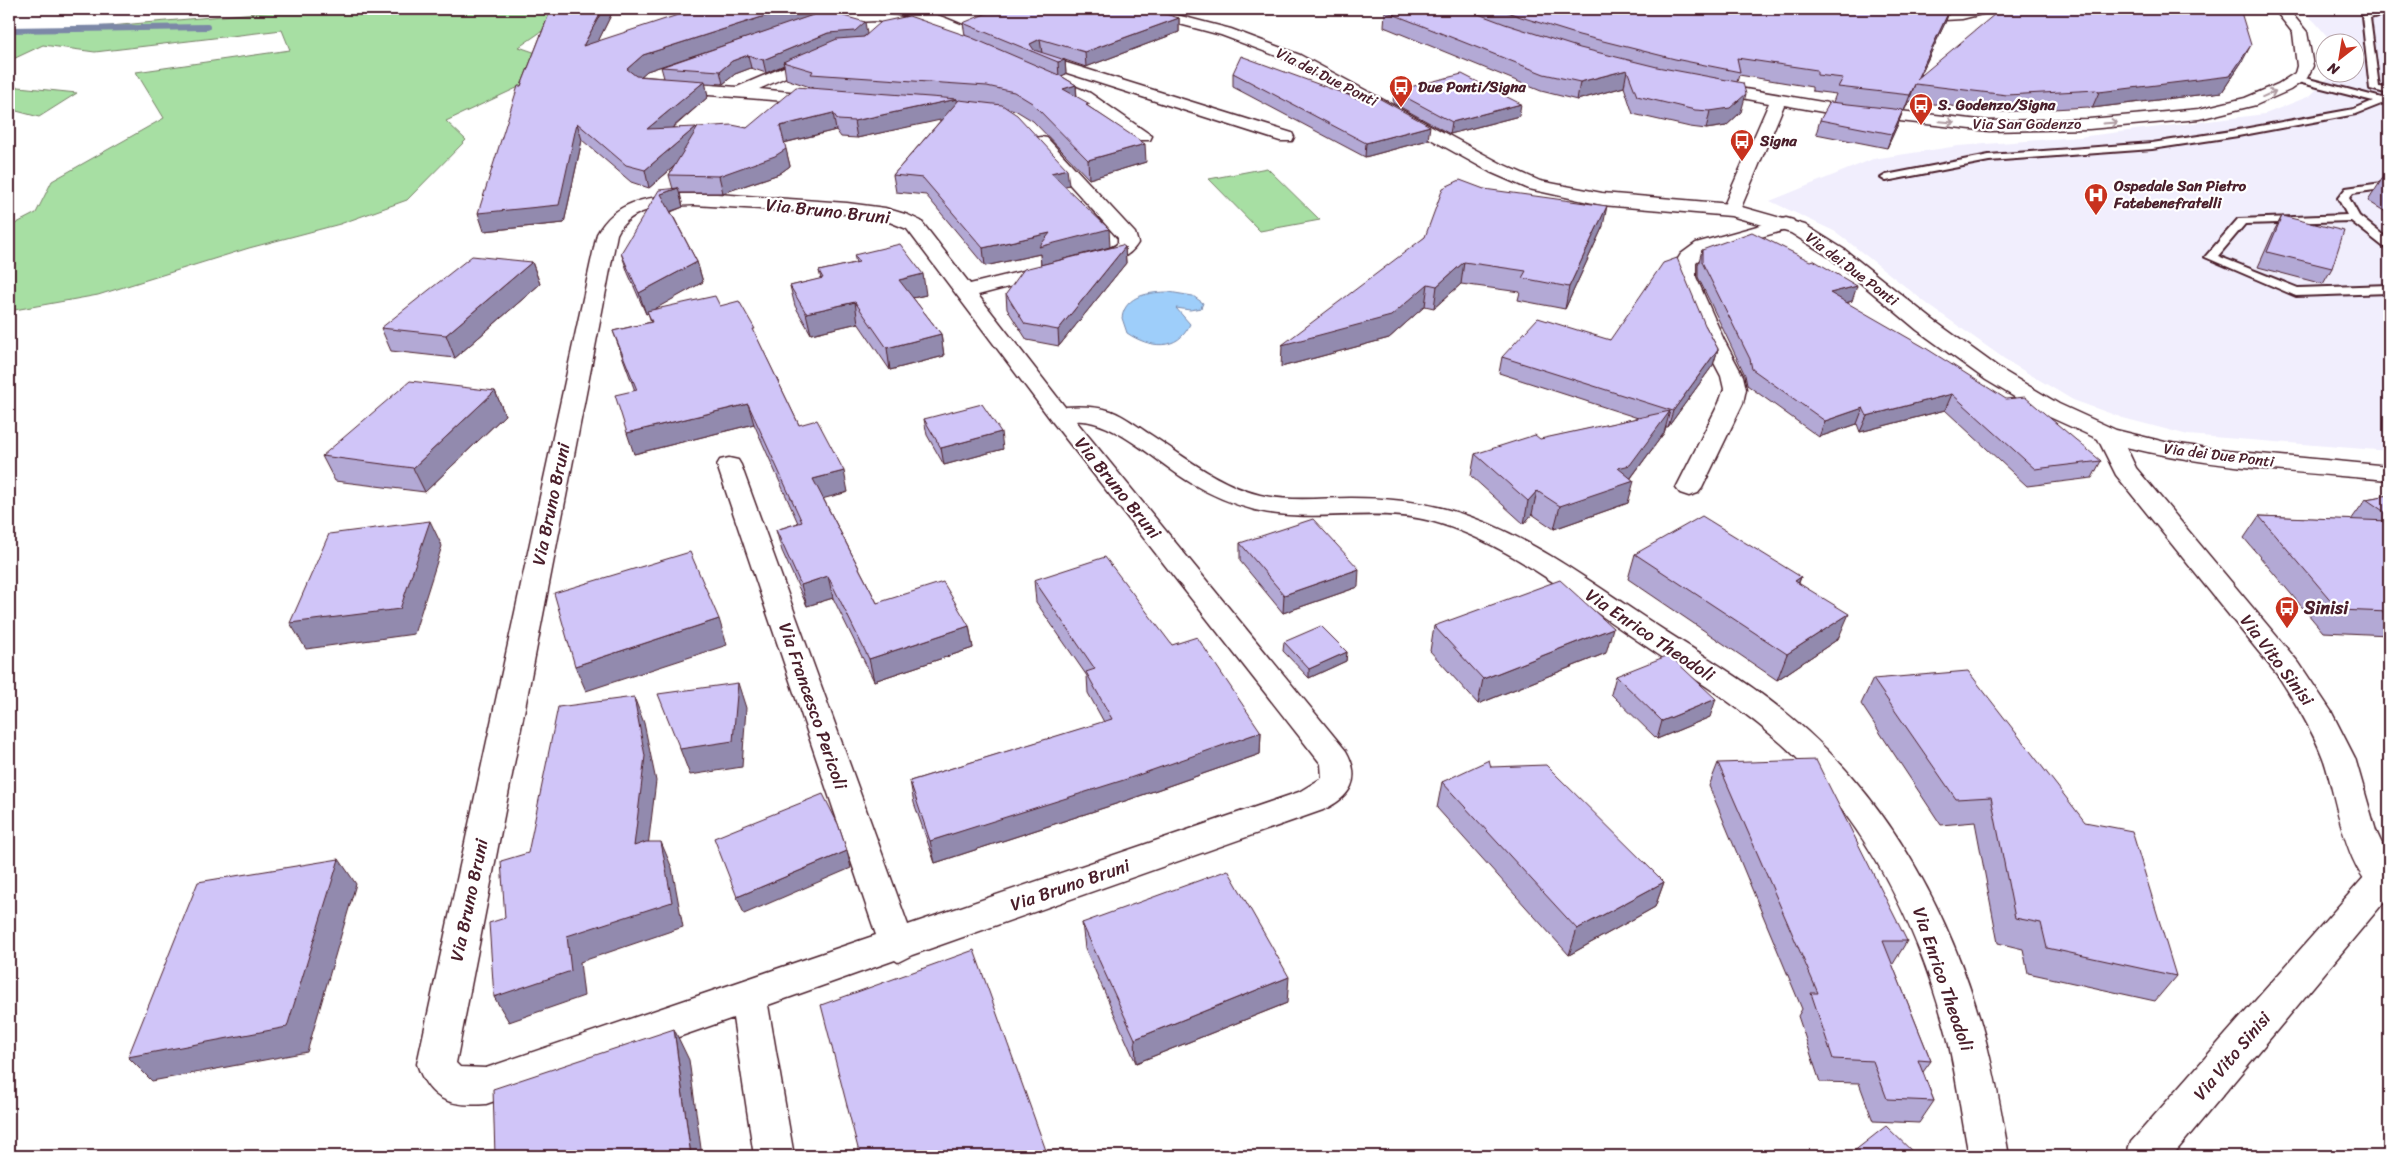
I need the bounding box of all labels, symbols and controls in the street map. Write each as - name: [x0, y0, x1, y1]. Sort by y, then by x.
- north arrow: [2316, 32, 2366, 82]
- street label: Via dei Due Ponti: [1272, 40, 1383, 114]
- text: N: [2323, 55, 2345, 82]
- bus stop icon: Due Ponti/Signa: [1388, 74, 1414, 108]
- place label: Due Ponti/Signa: [1418, 74, 1526, 100]
- one-way arrow: [2261, 89, 2276, 99]
- bus stop icon: S. Godenzo/Signa: [1908, 92, 1934, 126]
- place label: S. Godenzo/Signa: [1937, 92, 2056, 118]
- street label: Via San Godenzo: [1973, 111, 2082, 137]
- one-way arrow: [1939, 118, 1955, 127]
- one-way arrow: [2101, 118, 2117, 127]
- bus stop icon: Signa: [1729, 128, 1755, 162]
- place label: Signa: [1759, 128, 1797, 154]
- place label: Ospedale San Pietro Fatebenefratelli: [2113, 173, 2246, 216]
- hospital icon: Ospedale San Pietro Fatebenefratelli: [2083, 182, 2109, 216]
- street label: Via Bruno Bruni: [764, 189, 893, 234]
- street label: Via dei Due Ponti: [1800, 225, 1905, 313]
- street label: Via Bruno Bruni: [1066, 429, 1170, 547]
- street label: Via dei Due Ponti: [2162, 435, 2277, 475]
- street label: Via Bruno Bruni: [522, 439, 580, 568]
- street label: Via Enrico Theodoli: [1579, 580, 1722, 691]
- place label: Sinisi: [2303, 592, 2349, 624]
- bus stop icon: Sinisi: [2274, 595, 2300, 629]
- street label: Via Vito Sinisi: [2232, 607, 2323, 714]
- street label: Via Francesco Pericoli: [769, 618, 857, 795]
- street label: Via Bruno Bruni: [440, 835, 498, 964]
- street label: Via Bruno Bruni: [1006, 849, 1135, 920]
- street label: Via Enrico Theodoli: [1903, 903, 1983, 1056]
- street label: Via Vito Sinisi: [2185, 1003, 2280, 1108]

